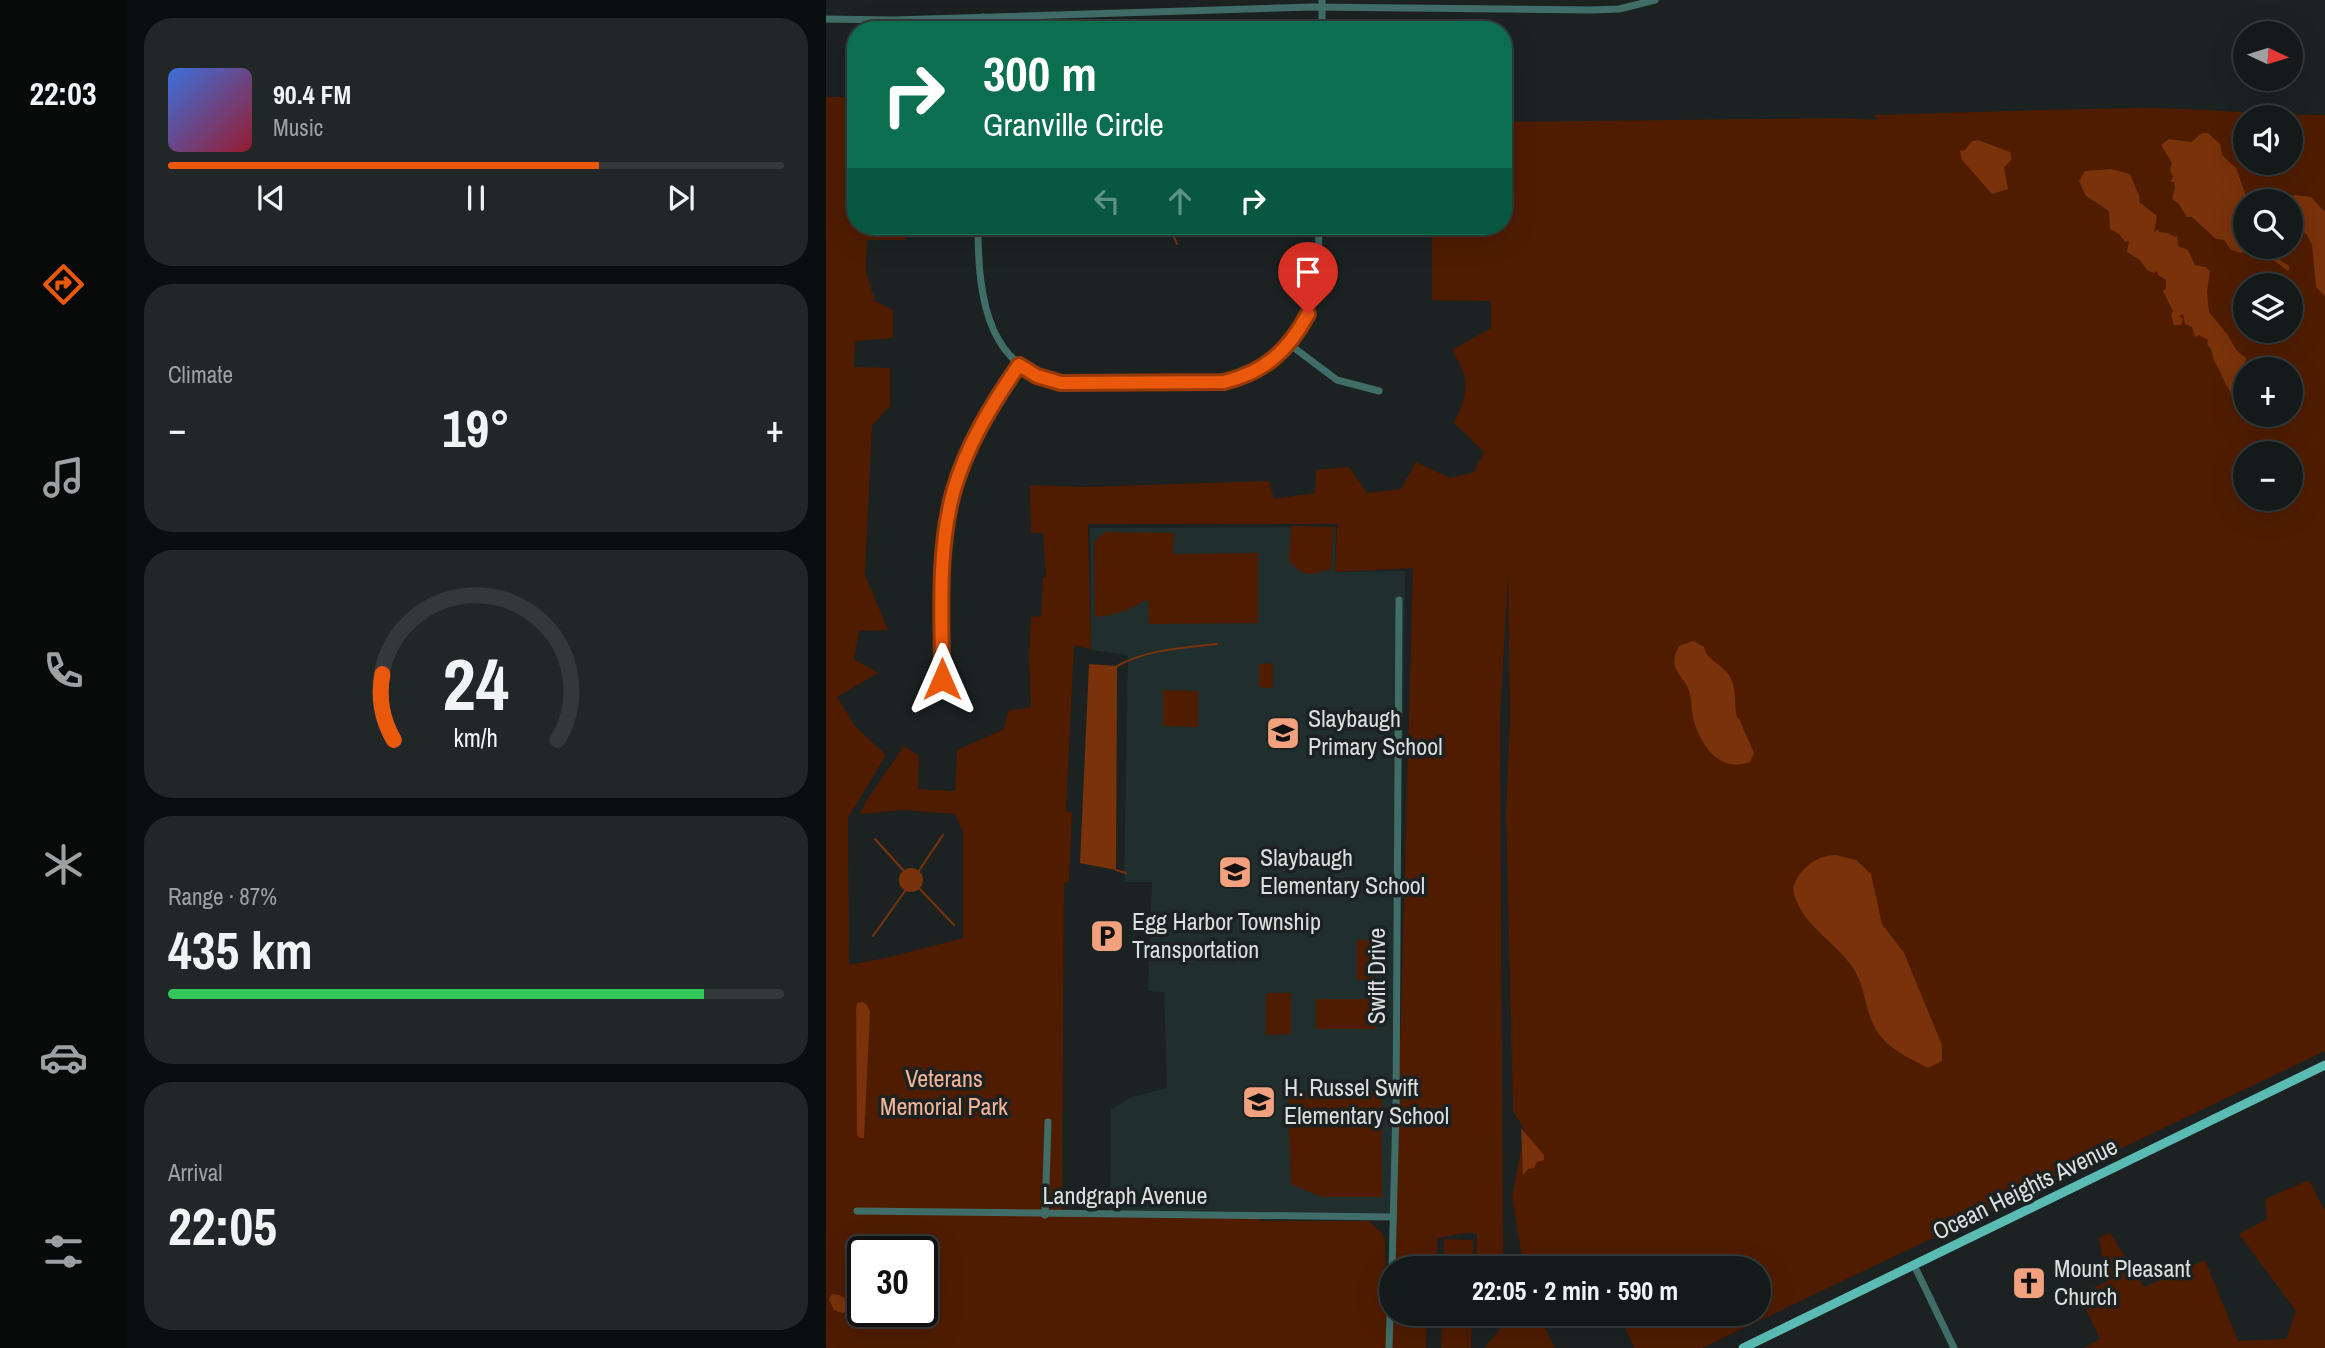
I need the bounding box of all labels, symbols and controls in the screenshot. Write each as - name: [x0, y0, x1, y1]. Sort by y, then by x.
- north arrow: [2233, 21, 2303, 91]
- map controls: [2233, 21, 2303, 511]
- text: 300 m: [983, 40, 1097, 106]
- icon: right: [868, 49, 959, 140]
- text: 22:03: [29, 72, 97, 115]
- text: 90.4 FM: [273, 77, 351, 112]
- text: Granville Circle: [983, 103, 1164, 146]
- button: sound: [2233, 105, 2303, 175]
- text: Music: [273, 112, 323, 143]
- icon: previous: [252, 179, 290, 217]
- icon: pause: [457, 179, 495, 217]
- icon: next: [662, 179, 700, 217]
- icon: left: [1088, 182, 1126, 220]
- icon: ahead: [1161, 182, 1199, 220]
- icon: right: [1234, 182, 1272, 220]
- button: search: [2233, 189, 2303, 259]
- pin: [1278, 242, 1338, 314]
- icon: arrive: [1289, 253, 1327, 291]
- icon: directions: [39, 260, 88, 309]
- button: layers: [2233, 273, 2303, 343]
- button: +: [2233, 357, 2303, 427]
- text: Climate: [168, 359, 233, 390]
- text: 19°: [442, 393, 510, 463]
- text: −: [168, 403, 186, 454]
- text: +: [766, 403, 784, 454]
- button: −: [2233, 441, 2303, 511]
- icon: music: [39, 453, 88, 502]
- text: 24: [443, 635, 509, 733]
- position arrow: [905, 642, 979, 716]
- icon: phone: [39, 646, 88, 695]
- place label: Slaybaugh Primary School: [1308, 702, 1443, 762]
- school or university icon: Slaybaugh Primary School: [1264, 714, 1302, 752]
- text: km/h: [454, 721, 498, 755]
- icon: climate: [39, 840, 88, 889]
- place label: Slaybaugh Elementary School: [1260, 841, 1425, 901]
- school or university icon: Slaybaugh Elementary School: [1216, 853, 1254, 891]
- text: Range · 87%: [168, 881, 277, 912]
- place label: Egg Harbor Township Transportation: [1132, 905, 1321, 965]
- text: 435 km: [168, 915, 313, 985]
- parking icon: Egg Harbor Township Transportation: [1088, 917, 1126, 955]
- street label: Swift Drive: [1360, 928, 1392, 1024]
- icon: car: [39, 1033, 88, 1082]
- park label: Veterans Memorial Park: [880, 1062, 1008, 1122]
- place label: H. Russel Swift Elementary School: [1284, 1071, 1449, 1131]
- school or university icon: H. Russel Swift Elementary School: [1240, 1083, 1278, 1121]
- street label: Ocean Heights Avenue: [1927, 1129, 2122, 1247]
- text: Arrival: [168, 1157, 223, 1188]
- street label: Landgraph Avenue: [1043, 1179, 1207, 1211]
- text: 22:05: [168, 1191, 277, 1261]
- icon: filters: [39, 1227, 88, 1276]
- speed limit sign: 30: [847, 1236, 938, 1327]
- place label: Mount Pleasant Church: [2054, 1252, 2191, 1312]
- church icon: Mount Pleasant Church: [2010, 1264, 2048, 1302]
- text: 22:05 · 2 min · 590 m: [1472, 1273, 1678, 1308]

